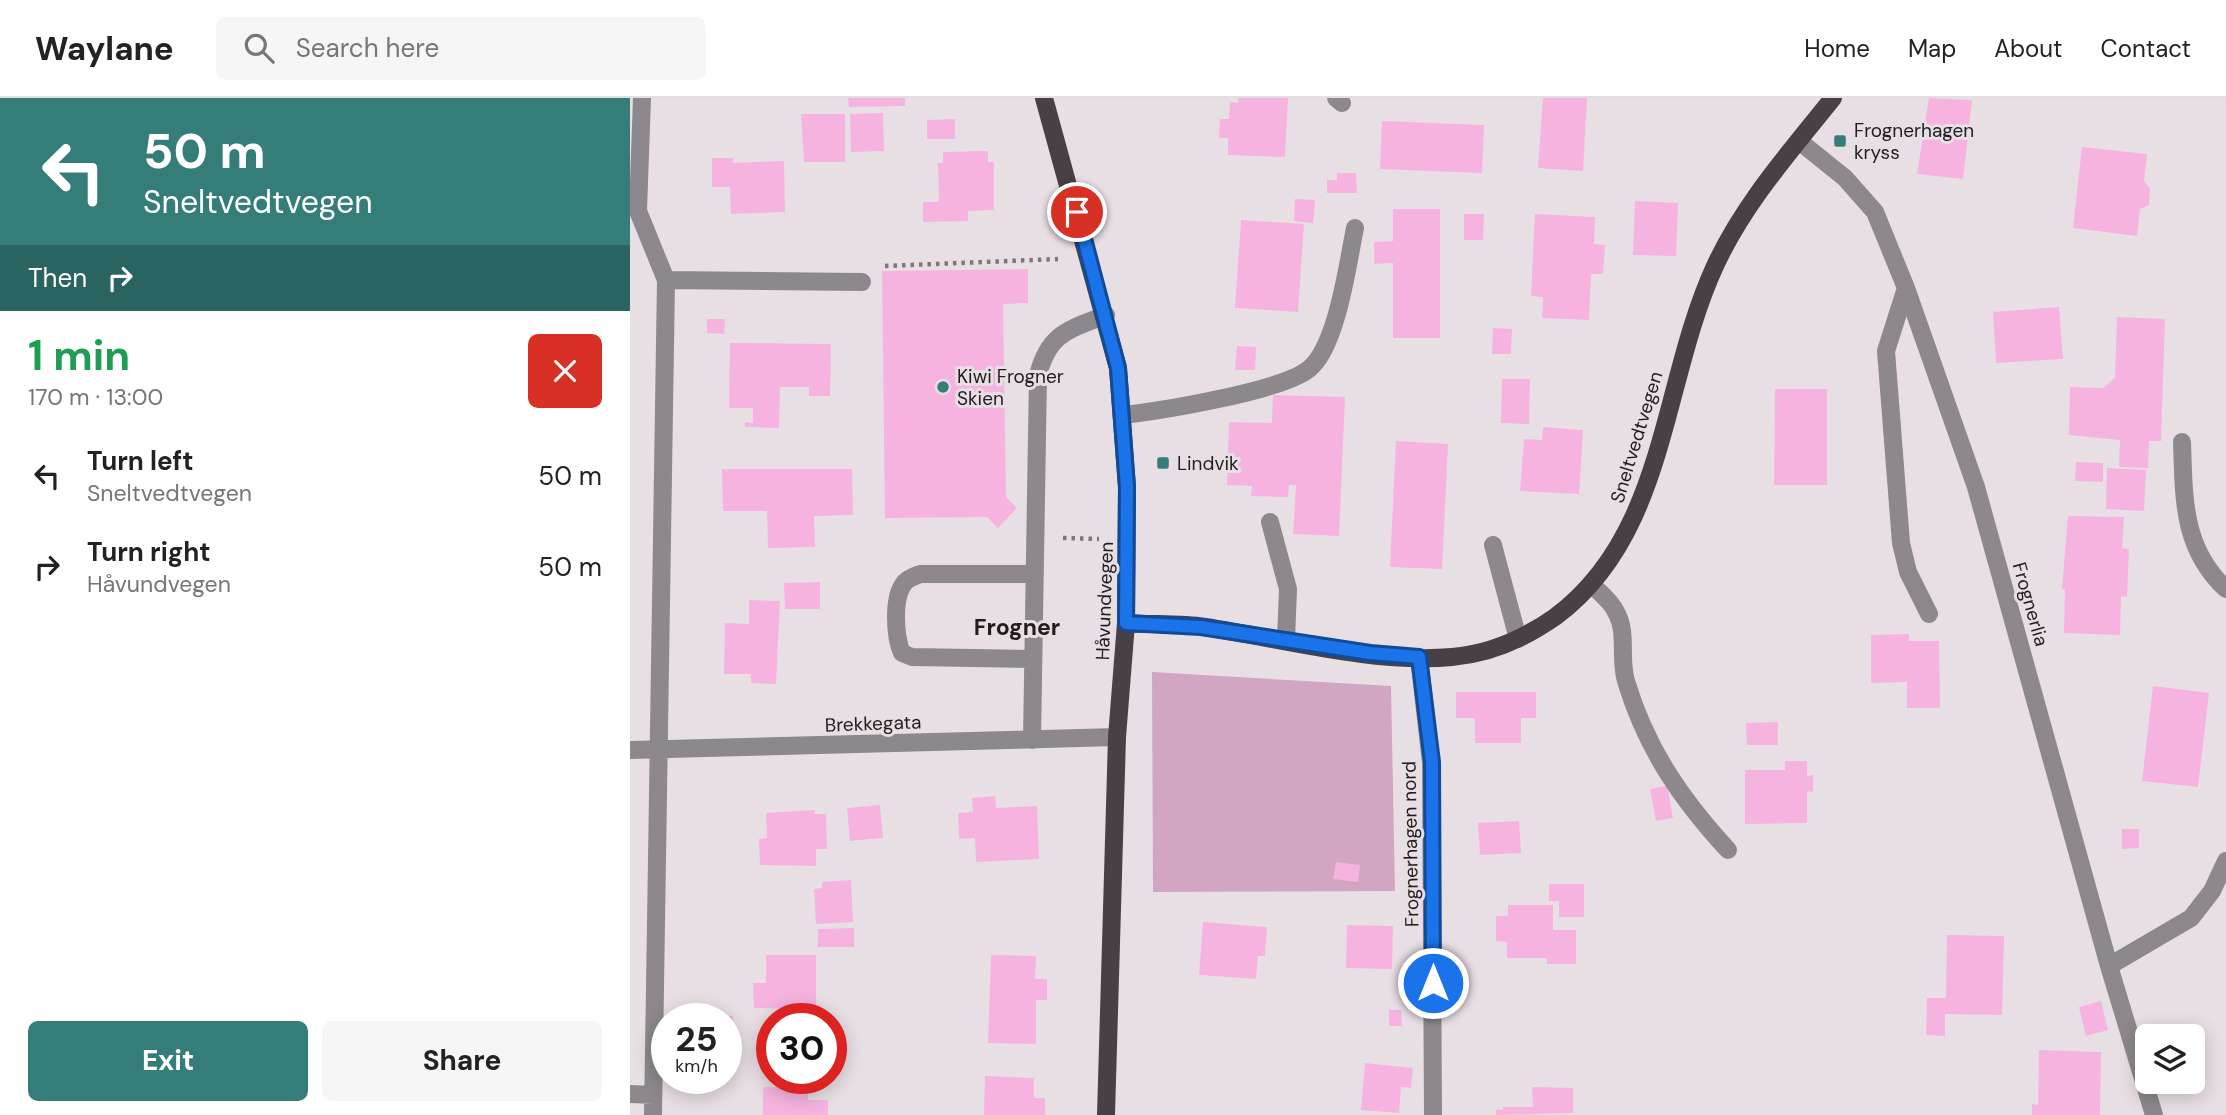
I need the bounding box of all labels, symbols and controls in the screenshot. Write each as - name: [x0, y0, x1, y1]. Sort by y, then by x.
- search box: [216, 17, 706, 80]
- text: Waylane: [35, 27, 174, 70]
- icon: search: [240, 29, 278, 67]
- text: Search here: [296, 31, 439, 65]
- text: Home: [1804, 33, 1870, 64]
- text: Map: [1908, 33, 1956, 64]
- text: About: [1994, 33, 2063, 64]
- text: Contact: [2101, 33, 2191, 64]
- place label: Frognerhagen kryss: [1854, 118, 1974, 165]
- text: 50 m: [143, 119, 266, 183]
- icon: left: [28, 126, 119, 217]
- marker: Frognerhagen kryss: [1832, 133, 1848, 149]
- text: Sneltvedtvegen: [143, 181, 373, 223]
- pin: [1047, 182, 1107, 242]
- icon: arrive: [1058, 193, 1096, 231]
- icon: right: [101, 259, 139, 297]
- text: Then: [28, 261, 87, 295]
- text: 1 min: [28, 328, 130, 383]
- button: close: [528, 334, 602, 408]
- place label: Kiwi Frogner Skien: [957, 364, 1064, 411]
- street label: Sneltvedtvegen: [1605, 368, 1668, 506]
- marker: Kiwi Frogner Skien: [935, 379, 951, 395]
- text: 170 m · 13:00: [28, 382, 163, 412]
- text: Turn left: [87, 444, 194, 478]
- place label: Lindvik: [1177, 451, 1239, 476]
- marker: Lindvik: [1155, 455, 1171, 471]
- icon: left: [28, 457, 66, 495]
- text: 50 m: [538, 459, 602, 493]
- text: Sneltvedtvegen: [87, 478, 252, 508]
- text: Turn right: [87, 535, 211, 569]
- street label: Håvundvegen: [1090, 541, 1119, 661]
- icon: right: [28, 548, 66, 586]
- text: 50 m: [538, 550, 602, 584]
- street label: Frognerlia: [2007, 559, 2054, 649]
- text: Håvundvegen: [87, 569, 231, 599]
- district label: Frogner: [974, 612, 1060, 642]
- street label: Brekkegata: [824, 709, 922, 738]
- street label: Frognerhagen nord: [1397, 761, 1424, 927]
- position arrow: [1396, 946, 1470, 1020]
- speed limit sign: 30: [756, 1003, 847, 1094]
- text: 25: [676, 1016, 717, 1062]
- button: Exit: [28, 1021, 308, 1101]
- button: Share: [322, 1021, 602, 1101]
- map controls: [2135, 1024, 2205, 1094]
- button: layers: [2135, 1024, 2205, 1094]
- text: km/h: [675, 1054, 718, 1078]

